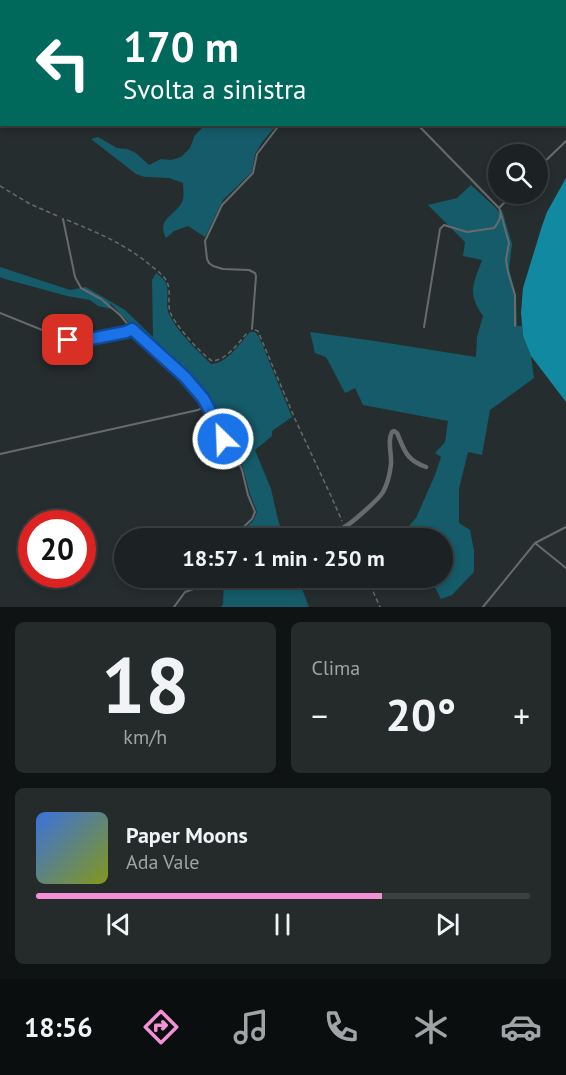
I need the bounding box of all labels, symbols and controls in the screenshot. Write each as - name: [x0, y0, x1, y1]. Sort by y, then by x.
- text: 170 m: [123, 19, 239, 74]
- icon: left: [24, 24, 102, 102]
- text: Svolta a sinistra: [123, 72, 306, 106]
- map controls: [488, 144, 548, 204]
- button: search: [488, 144, 548, 204]
- pin: [42, 314, 93, 365]
- icon: arrive: [51, 323, 84, 356]
- position arrow: [191, 407, 255, 471]
- speed limit sign: 20: [18, 510, 96, 588]
- text: 18:57 · 1 min · 250 m: [182, 544, 385, 572]
- text: 18: [101, 634, 189, 735]
- text: Clima: [312, 655, 360, 681]
- text: 20°: [385, 685, 456, 743]
- text: −: [312, 694, 328, 737]
- text: +: [513, 694, 530, 737]
- text: km/h: [123, 724, 167, 750]
- text: Paper Moons: [126, 821, 248, 849]
- text: Ada Vale: [126, 849, 199, 875]
- icon: previous: [102, 908, 135, 941]
- icon: pause: [266, 908, 299, 941]
- icon: next: [431, 908, 464, 941]
- icon: directions: [140, 1006, 182, 1048]
- icon: music: [230, 1006, 272, 1048]
- icon: phone: [320, 1006, 362, 1048]
- icon: climate: [410, 1006, 452, 1048]
- icon: car: [500, 1006, 542, 1048]
- text: 18:56: [24, 1010, 92, 1044]

